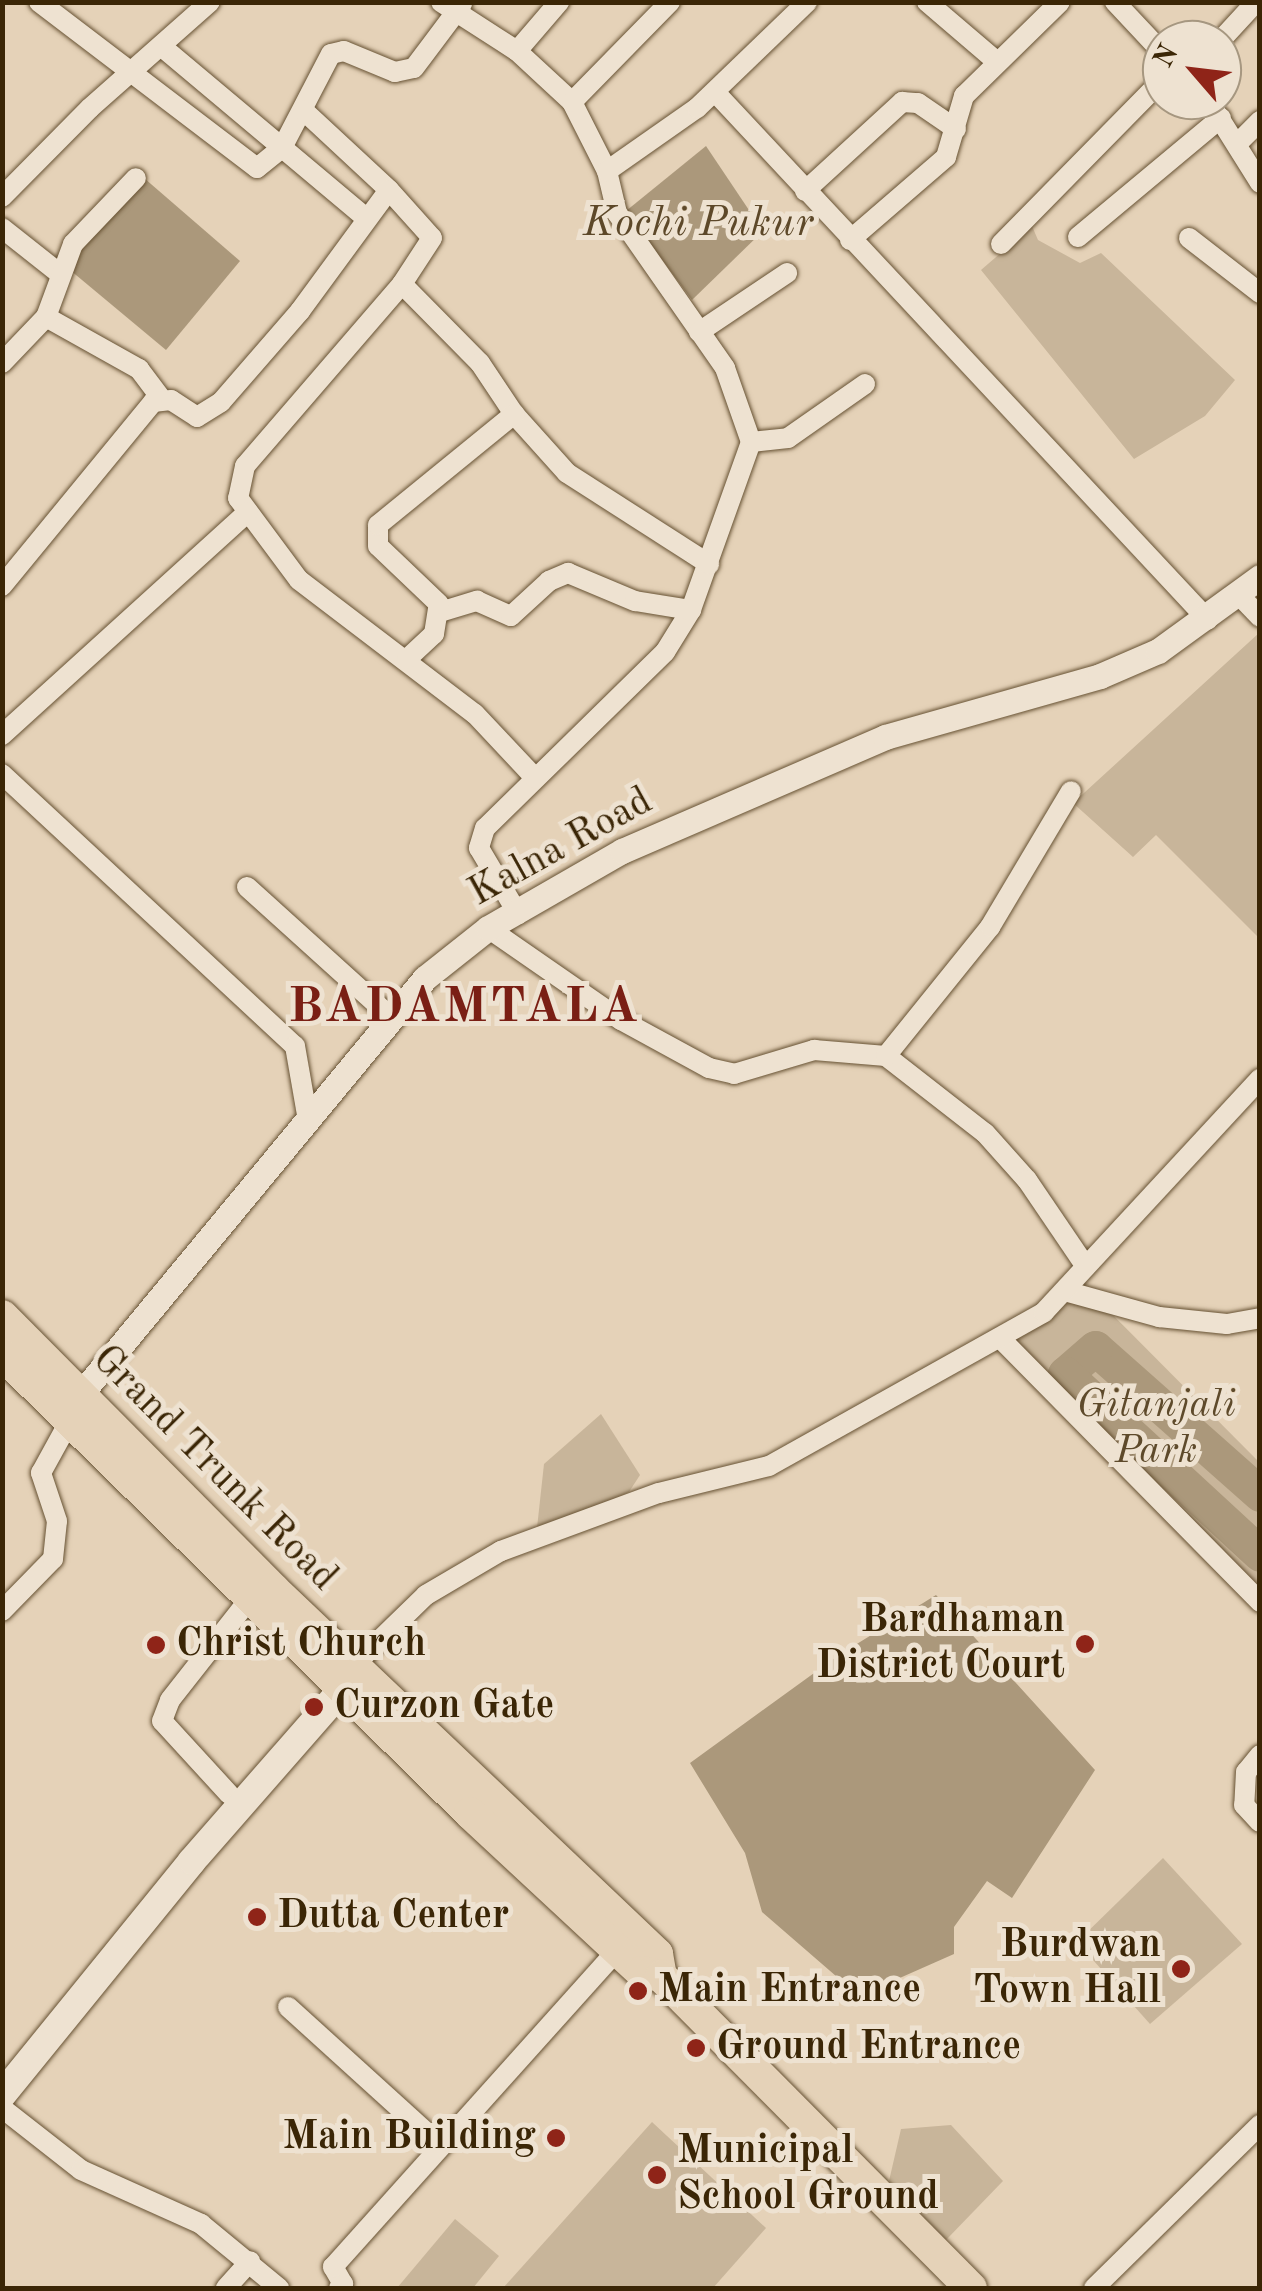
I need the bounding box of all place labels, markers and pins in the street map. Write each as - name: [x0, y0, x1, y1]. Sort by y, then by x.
- place label: Bardhaman District Court: [816, 1597, 1065, 1691]
- place label: Christ Church: [176, 1621, 426, 1669]
- marker: Bardhaman District Court: [1074, 1633, 1096, 1655]
- marker: Christ Church: [145, 1634, 167, 1656]
- place label: Curzon Gate: [334, 1683, 554, 1731]
- marker: Curzon Gate: [303, 1696, 325, 1718]
- place label: Dutta Center: [277, 1893, 509, 1941]
- marker: Dutta Center: [246, 1906, 268, 1928]
- place label: Burdwan Town Hall: [973, 1922, 1161, 2016]
- marker: Burdwan Town Hall: [1170, 1958, 1192, 1980]
- place label: Main Entrance: [658, 1967, 921, 2015]
- marker: Main Entrance: [627, 1980, 649, 2002]
- place label: Ground Entrance: [716, 2024, 1021, 2072]
- marker: Ground Entrance: [685, 2037, 707, 2059]
- place label: Main Building: [282, 2114, 536, 2162]
- marker: Main Building: [545, 2127, 567, 2149]
- place label: Municipal School Ground: [677, 2128, 939, 2222]
- marker: Municipal School Ground: [646, 2164, 668, 2186]

